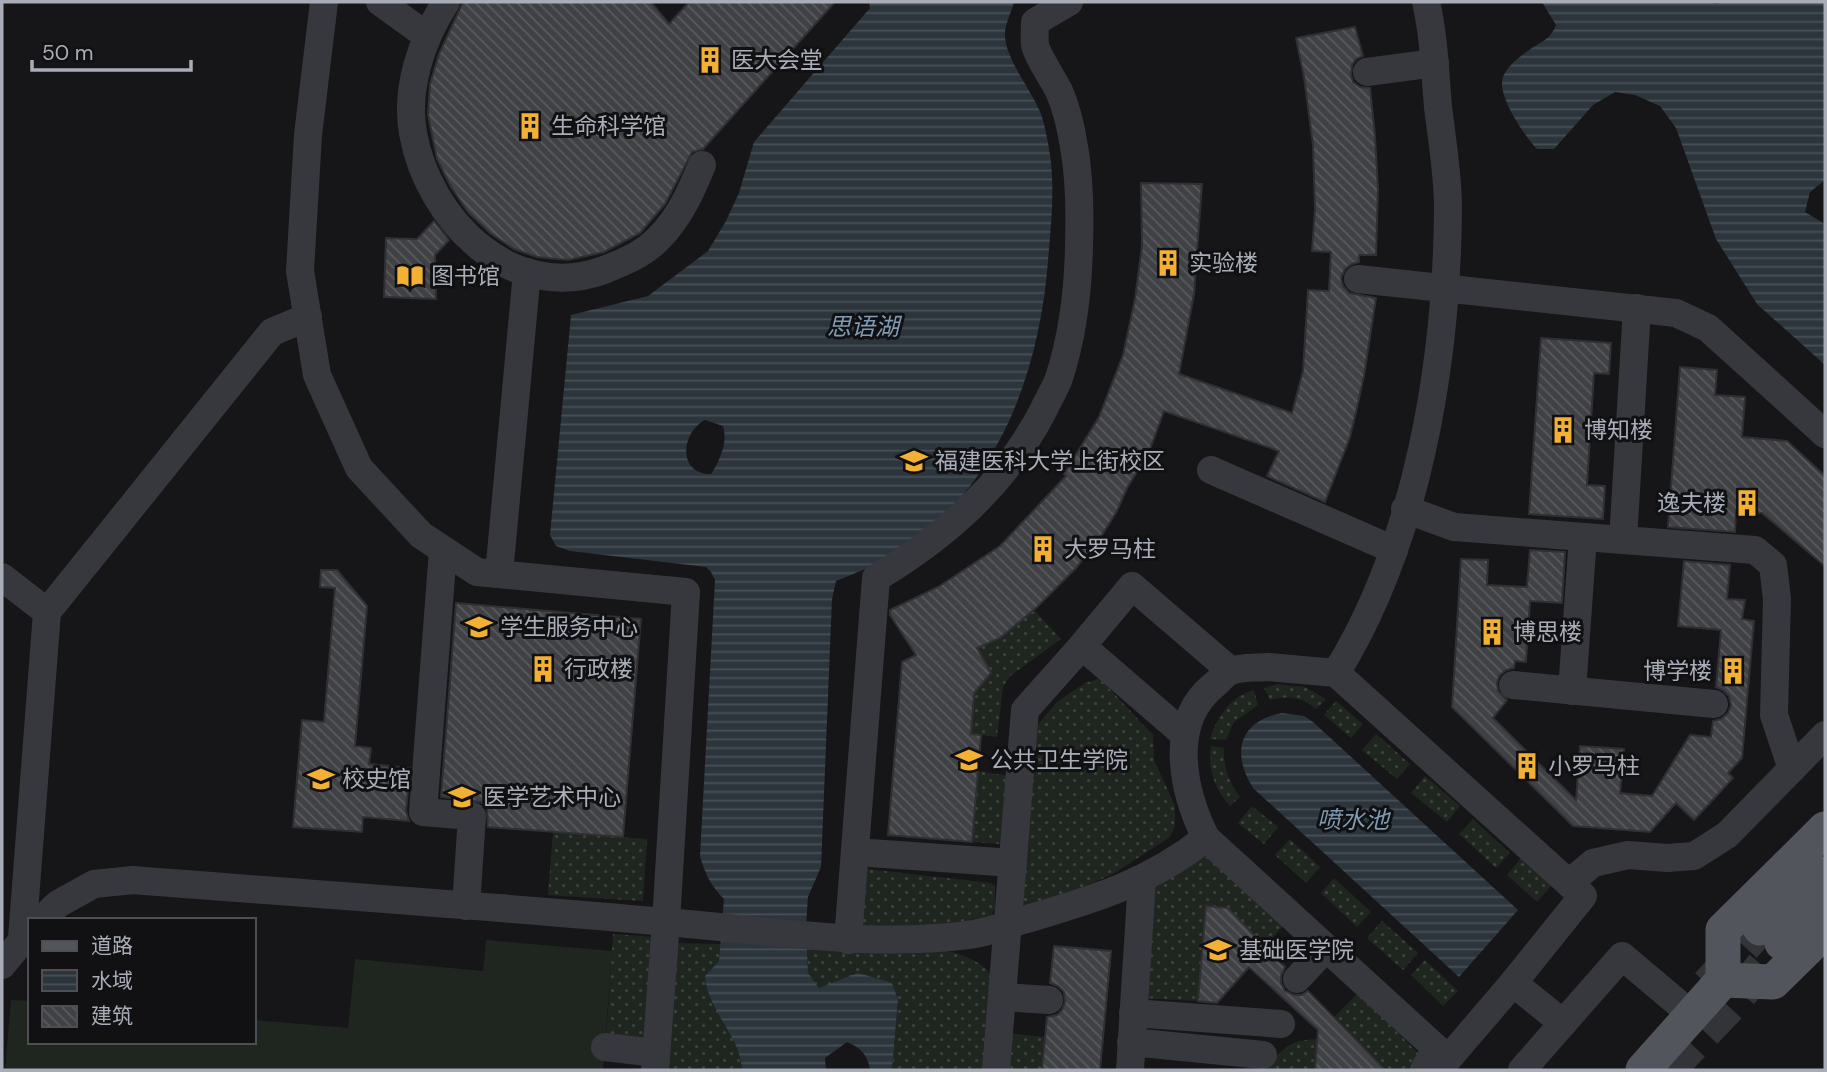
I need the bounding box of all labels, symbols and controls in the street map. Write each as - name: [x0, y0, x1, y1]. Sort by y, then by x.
- scale bar: [32, 28, 191, 72]
- text: 50 m: [42, 39, 93, 67]
- building icon: 医大会堂: [695, 45, 725, 75]
- place label: 医大会堂: [731, 45, 823, 75]
- building icon: 生命科学馆: [515, 111, 545, 141]
- place label: 生命科学馆: [551, 111, 666, 141]
- building icon: 实验楼: [1153, 248, 1183, 278]
- place label: 实验楼: [1189, 248, 1258, 278]
- library icon: 图书馆: [395, 261, 425, 291]
- place label: 图书馆: [431, 261, 500, 291]
- water label: 思语湖: [827, 311, 903, 342]
- building icon: 博知楼: [1548, 415, 1578, 445]
- place label: 博知楼: [1584, 415, 1653, 445]
- school or university icon: 福建医科大学上街校区: [899, 446, 929, 476]
- place label: 福建医科大学上街校区: [935, 446, 1165, 476]
- place label: 逸夫楼: [1657, 488, 1726, 518]
- building icon: 逸夫楼: [1732, 488, 1762, 518]
- building icon: 大罗马柱: [1028, 534, 1058, 564]
- place label: 大罗马柱: [1064, 534, 1156, 564]
- school or university icon: 学生服务中心: [464, 612, 494, 642]
- place label: 学生服务中心: [500, 612, 638, 642]
- building icon: 博思楼: [1477, 617, 1507, 647]
- place label: 博思楼: [1513, 617, 1582, 647]
- building icon: 行政楼: [528, 654, 558, 684]
- place label: 行政楼: [564, 654, 633, 684]
- place label: 博学楼: [1643, 656, 1712, 686]
- building icon: 博学楼: [1718, 656, 1748, 686]
- school or university icon: 公共卫生学院: [954, 745, 984, 775]
- place label: 公共卫生学院: [990, 745, 1128, 775]
- building icon: 小罗马柱: [1512, 751, 1542, 781]
- place label: 小罗马柱: [1548, 751, 1640, 781]
- school or university icon: 校史馆: [306, 764, 336, 794]
- place label: 校史馆: [342, 764, 411, 794]
- school or university icon: 医学艺术中心: [447, 782, 477, 812]
- place label: 医学艺术中心: [483, 782, 621, 812]
- water label: 喷水池: [1317, 804, 1391, 835]
- legend: [28, 918, 256, 1044]
- text: 道路: [91, 932, 133, 960]
- school or university icon: 基础医学院: [1203, 935, 1233, 965]
- place label: 基础医学院: [1239, 935, 1354, 965]
- text: 水域: [91, 967, 133, 995]
- text: 建筑: [91, 1002, 133, 1030]

